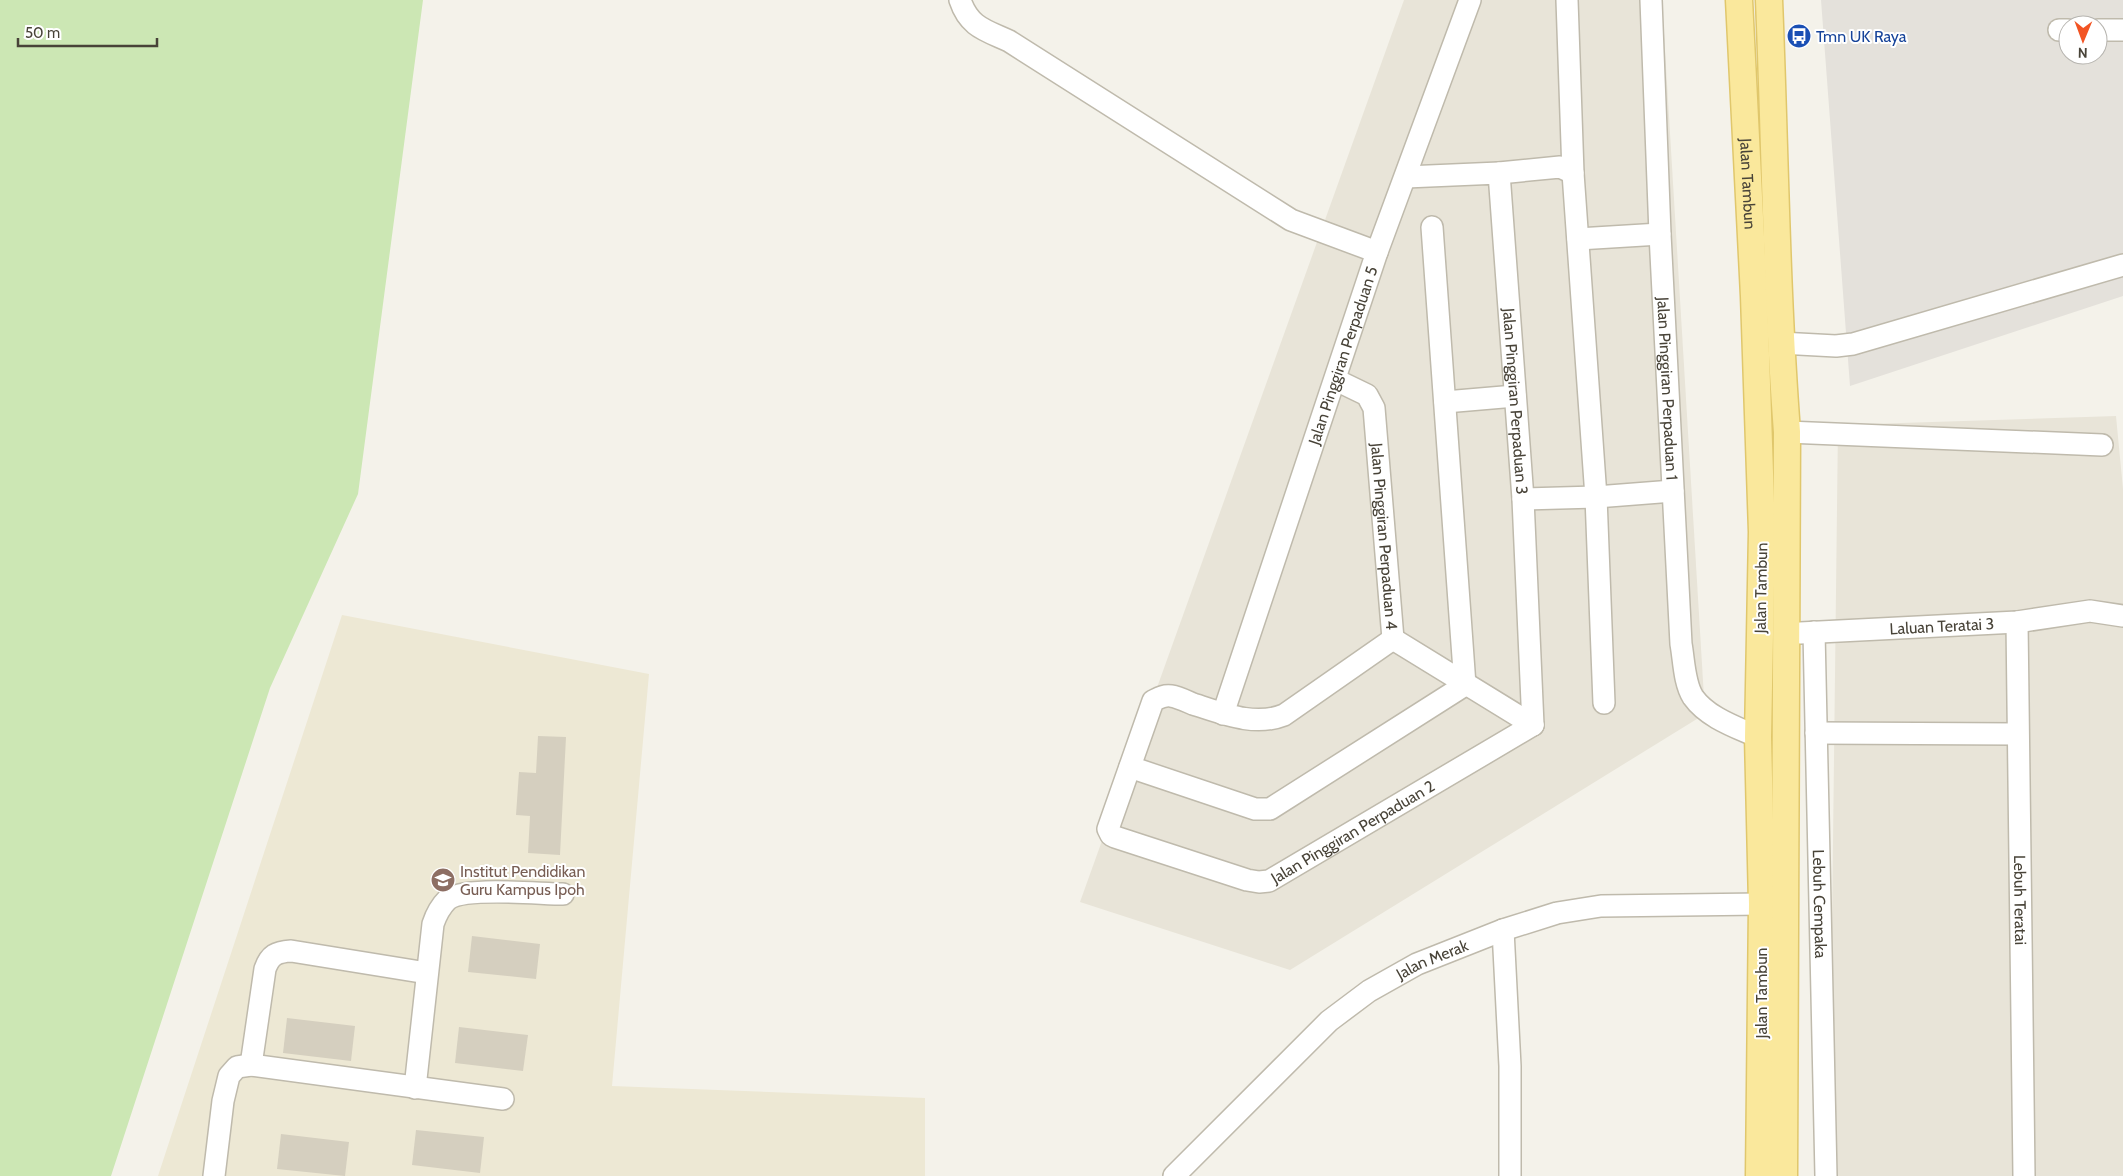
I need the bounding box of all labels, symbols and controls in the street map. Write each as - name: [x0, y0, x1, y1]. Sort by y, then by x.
- scale bar: [18, 15, 156, 47]
- north arrow: [2058, 15, 2108, 65]
- bus stop icon: Tmn UK Raya: [1786, 23, 1812, 49]
- text: 50 m: [25, 24, 60, 42]
- place label: Tmn UK Raya: [1816, 27, 1907, 46]
- text: N: [2078, 44, 2088, 62]
- street label: Jalan Tambun: [1736, 137, 1760, 230]
- street label: Jalan Pinggiran Perpaduan 5: [1304, 264, 1381, 448]
- street label: Jalan Pinggiran Perpaduan 1: [1654, 296, 1682, 481]
- street label: Jalan Pinggiran Perpaduan 3: [1499, 306, 1532, 495]
- street label: Jalan Pinggiran Perpaduan 4: [1367, 441, 1402, 631]
- street label: Jalan Tambun: [1751, 542, 1771, 635]
- street label: Laluan Teratai 3: [1889, 614, 1995, 638]
- street label: Jalan Pinggiran Perpaduan 2: [1267, 776, 1438, 888]
- street label: Lebuh Cempaka: [1809, 849, 1831, 959]
- street label: Lebuh Teratai: [2010, 855, 2031, 945]
- place label: Institut Pendidikan Guru Kampus Ipoh: [460, 862, 585, 899]
- school or university icon: Institut Pendidikan Guru Kampus Ipoh: [430, 867, 456, 893]
- street label: Jalan Merak: [1392, 935, 1471, 984]
- street label: Jalan Tambun: [1752, 947, 1771, 1040]

